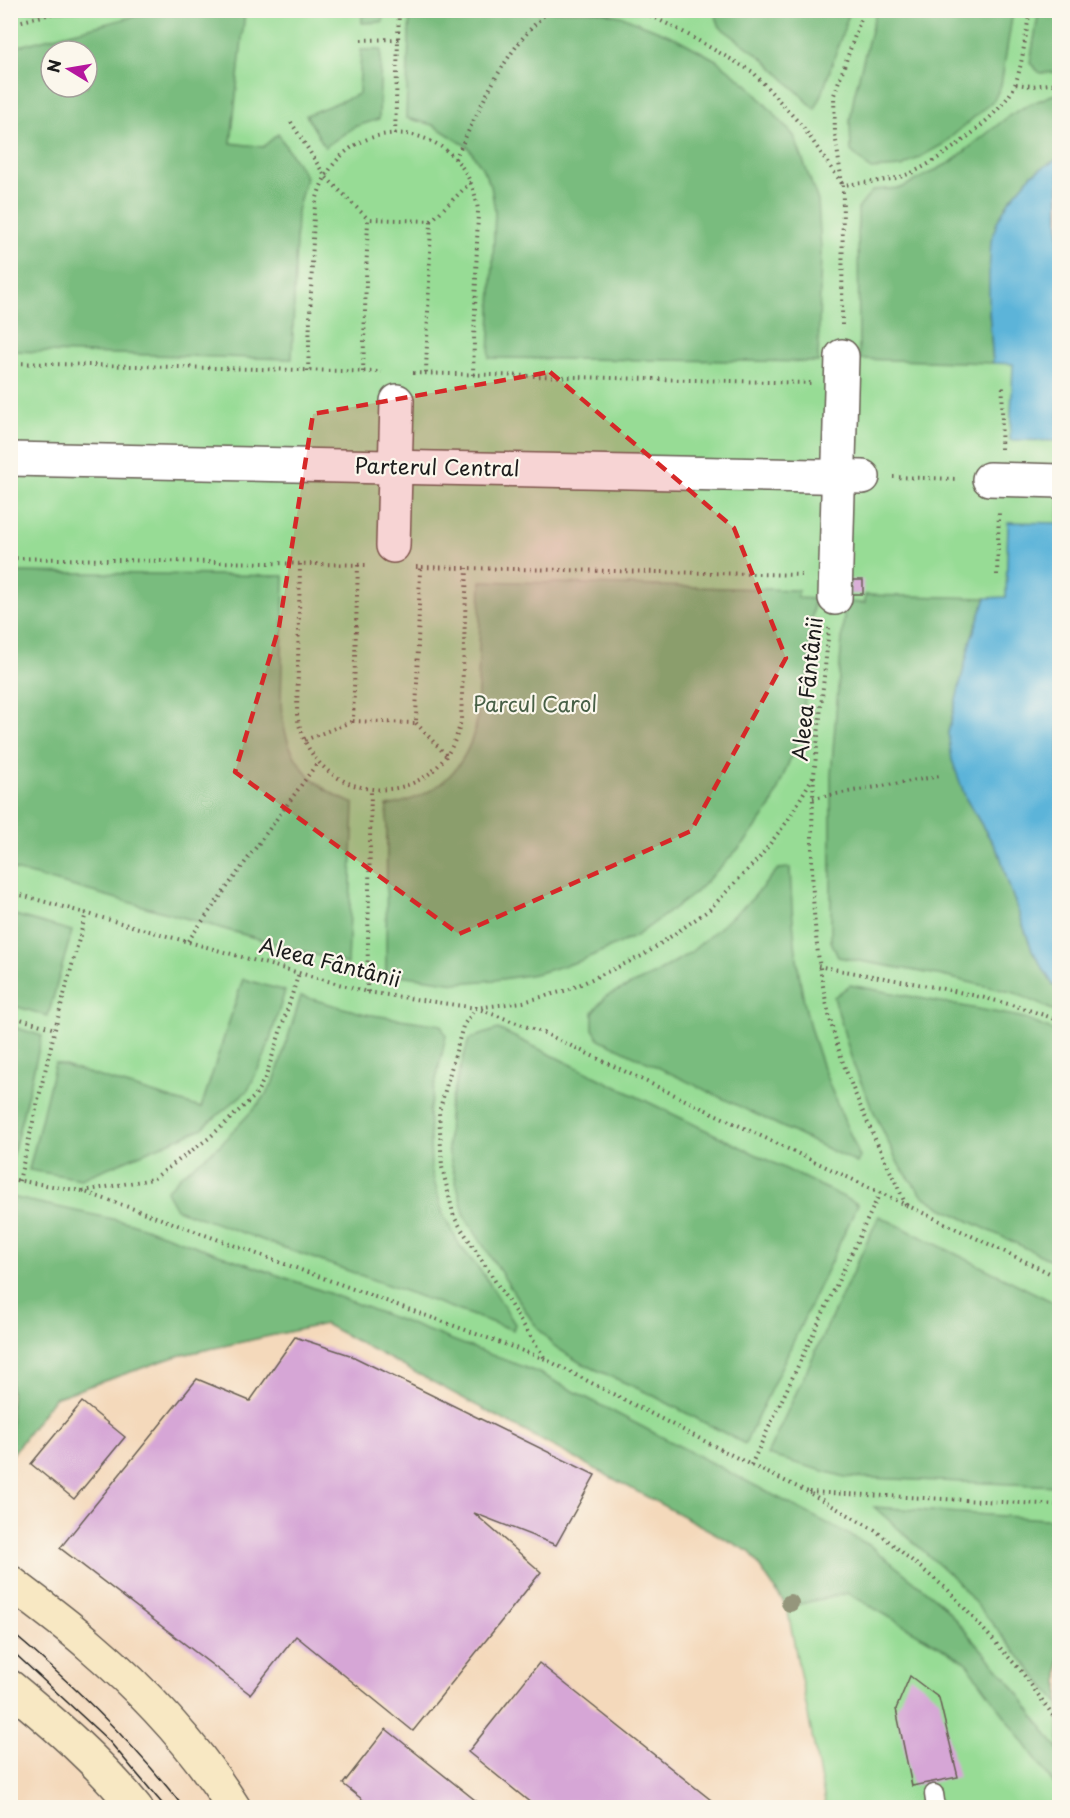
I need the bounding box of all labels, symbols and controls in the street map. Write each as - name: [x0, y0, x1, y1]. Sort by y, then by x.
- north arrow: [39, 39, 99, 99]
- text: N: [40, 57, 66, 74]
- street label: Parterul Central: [354, 449, 520, 483]
- street label: Aleea Fântânii: [783, 615, 829, 763]
- park label: Parcul Carol: [473, 687, 597, 719]
- street label: Aleea Fântânii: [256, 928, 405, 994]

